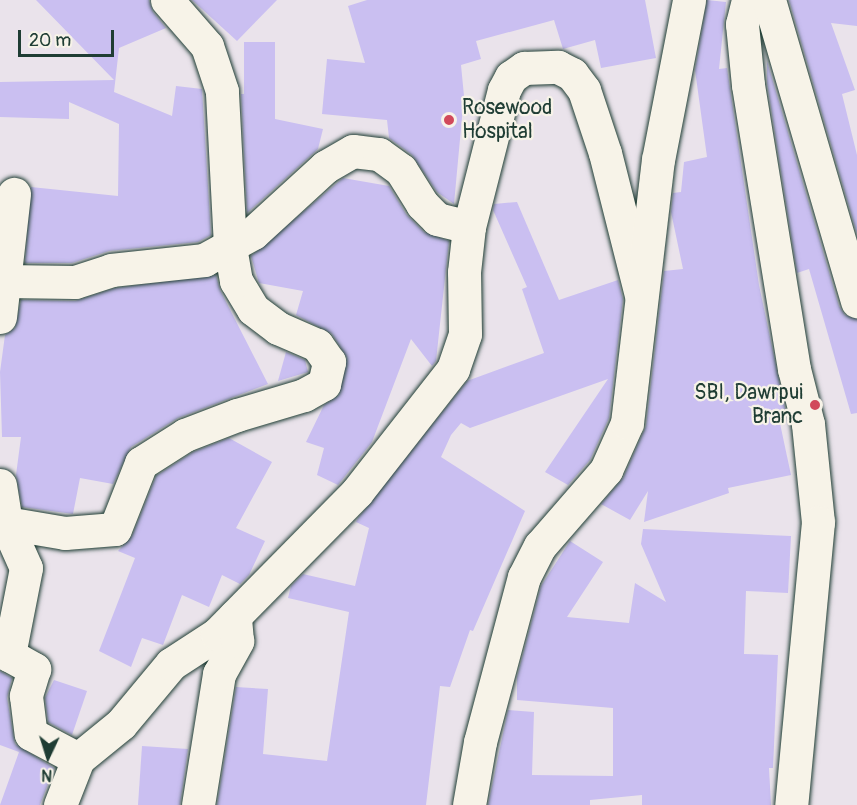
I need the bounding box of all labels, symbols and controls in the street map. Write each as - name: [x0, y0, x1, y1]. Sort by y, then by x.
- scale bar: [21, 18, 117, 56]
- text: 20 m: [29, 29, 71, 52]
- place label: Rosewood Hospital: [462, 95, 552, 145]
- marker: Rosewood Hospital: [440, 111, 458, 129]
- place label: SBI, Dawrpui Branc: [694, 380, 803, 430]
- marker: SBI, Dawrpui Branc: [808, 398, 822, 412]
- north arrow: [18, 727, 78, 787]
- text: N: [41, 765, 53, 785]

